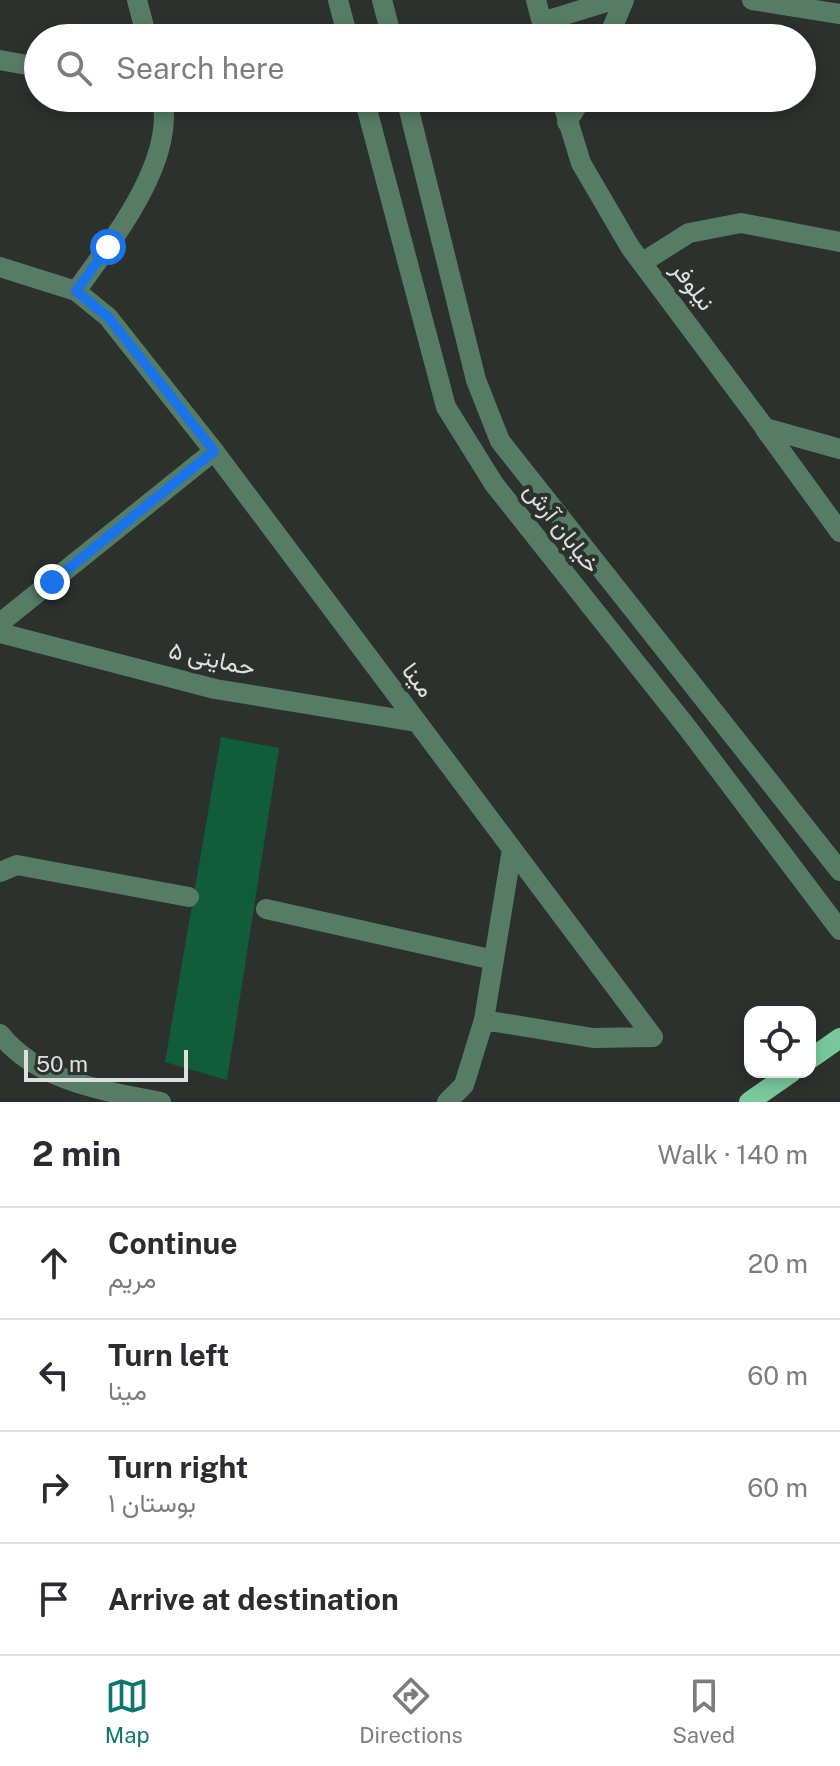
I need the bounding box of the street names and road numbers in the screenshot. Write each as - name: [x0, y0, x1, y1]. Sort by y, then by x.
- street label: نیلوفر: [664, 255, 721, 317]
- street label: خیابان آرش: [517, 477, 607, 579]
- street label: حمایتی ۵: [166, 635, 258, 682]
- street label: مینا: [396, 657, 441, 703]

